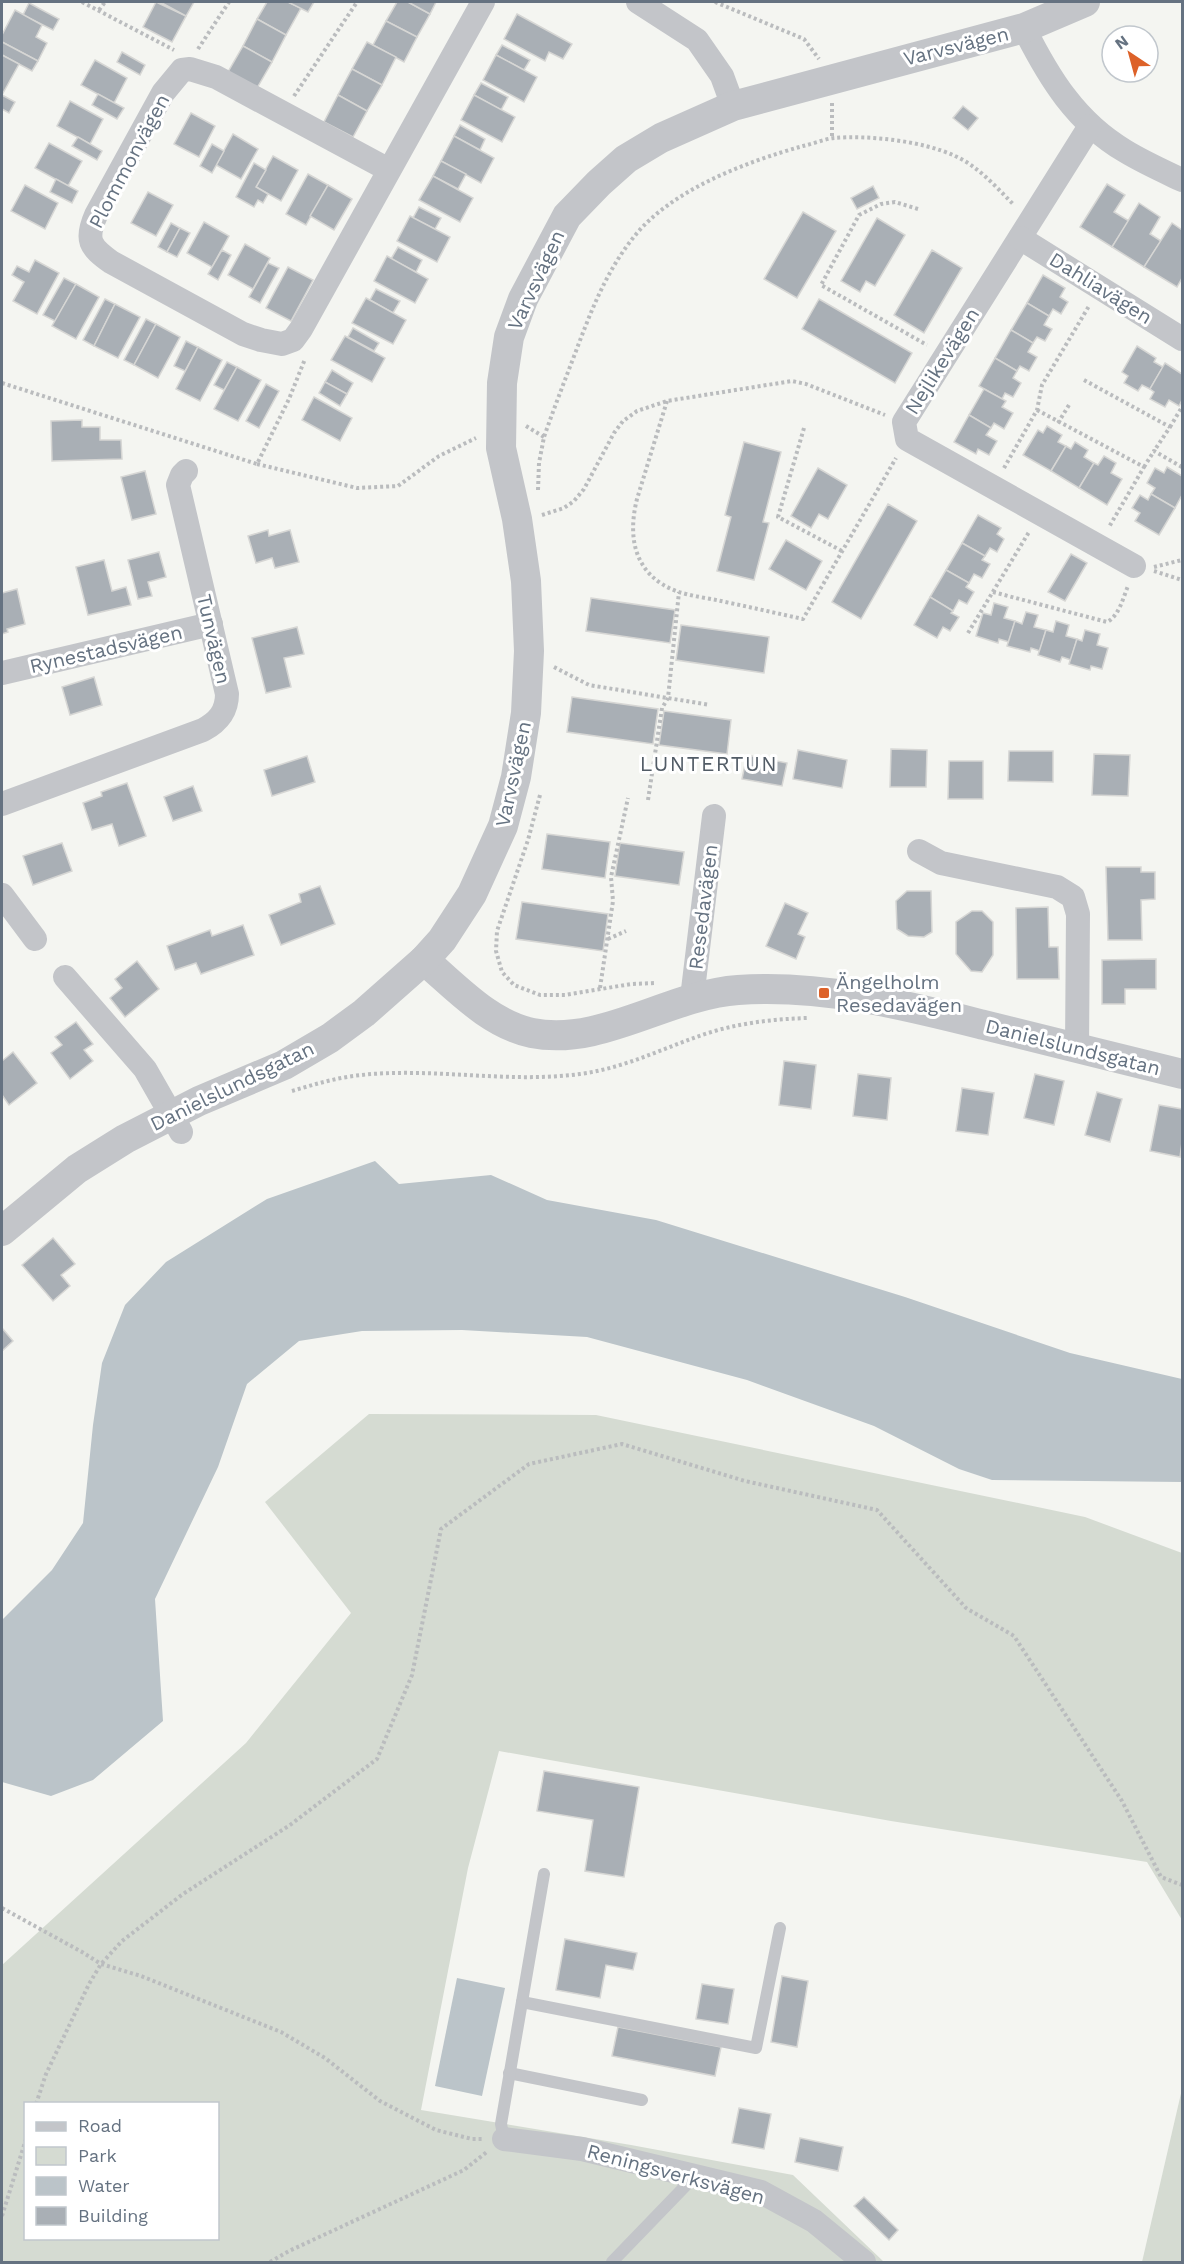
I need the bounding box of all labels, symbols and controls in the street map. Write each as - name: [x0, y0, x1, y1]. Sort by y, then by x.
- street label: Varvsvägen: [901, 21, 1011, 71]
- north arrow: [1100, 24, 1160, 84]
- text: N: [1111, 31, 1132, 53]
- street label: Plommonvägen: [84, 90, 174, 232]
- street label: Varvsvägen: [502, 226, 570, 334]
- street label: Dahliavägen: [1045, 247, 1157, 329]
- street label: Nejlikevägen: [900, 303, 984, 419]
- street label: Tunvägen: [192, 592, 236, 686]
- street label: Rynestadsvägen: [27, 620, 185, 678]
- street label: Varvsvägen: [490, 719, 536, 829]
- district label: LUNTERTUN: [640, 751, 778, 776]
- street label: Resedavägen: [683, 843, 723, 971]
- place label: Ängelholm Resedavägen: [836, 970, 962, 1017]
- marker: Ängelholm Resedavägen: [817, 986, 831, 1000]
- street label: Danielslundsgatan: [983, 1014, 1163, 1080]
- street label: Danielslundsgatan: [146, 1036, 318, 1136]
- legend: [24, 2102, 219, 2240]
- text: Road: [78, 2115, 122, 2136]
- street label: Reningsverksvägen: [584, 2139, 768, 2209]
- text: Park: [78, 2145, 117, 2166]
- text: Water: [78, 2175, 130, 2196]
- text: Building: [78, 2205, 148, 2226]

